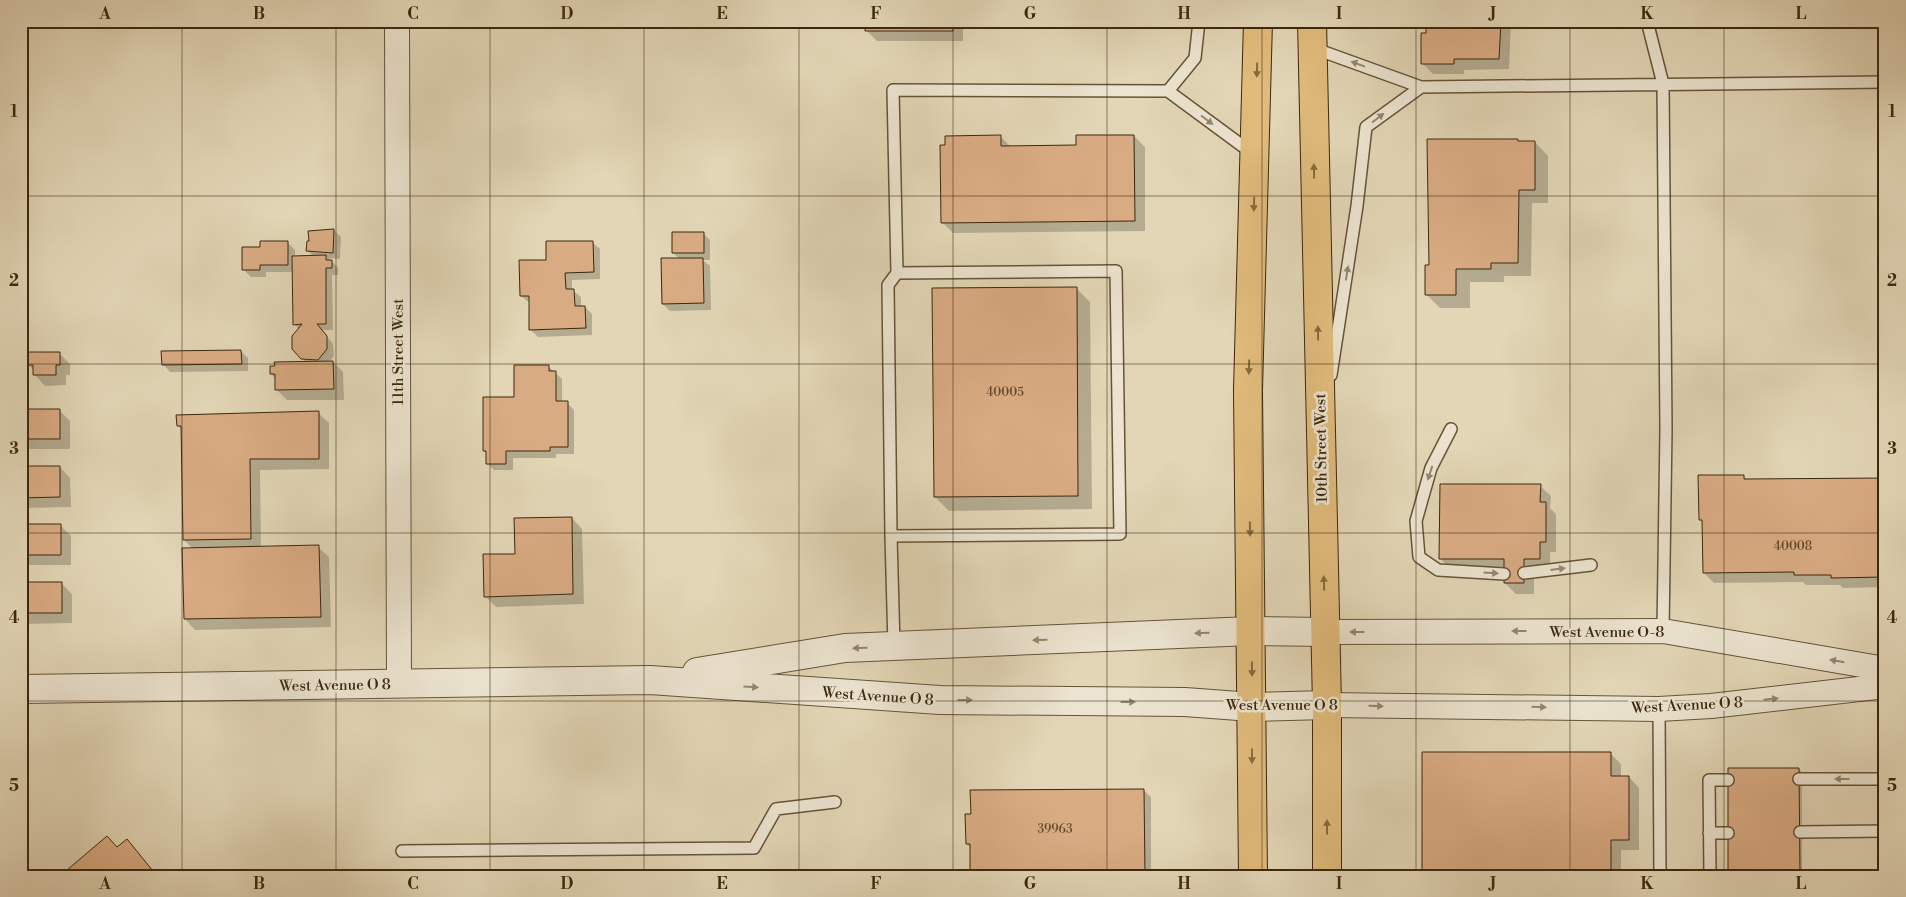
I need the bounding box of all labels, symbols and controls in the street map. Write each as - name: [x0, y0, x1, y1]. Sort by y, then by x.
- text: A: [98, 4, 111, 24]
- text: B: [253, 4, 265, 24]
- text: C: [407, 4, 419, 24]
- text: D: [561, 4, 574, 24]
- text: E: [716, 4, 728, 24]
- text: F: [870, 4, 882, 24]
- text: G: [1024, 4, 1037, 24]
- text: H: [1177, 4, 1191, 24]
- text: I: [1336, 4, 1342, 24]
- text: J: [1488, 4, 1496, 24]
- text: K: [1641, 4, 1655, 24]
- text: L: [1796, 4, 1807, 24]
- one-way arrow: [1351, 60, 1366, 67]
- one-way arrow: [1253, 62, 1261, 78]
- text: 1: [10, 102, 18, 122]
- text: 1: [1888, 102, 1896, 122]
- one-way arrow: [1371, 113, 1384, 124]
- one-way arrow: [1200, 115, 1214, 125]
- one-way arrow: [1310, 163, 1318, 179]
- one-way arrow: [1250, 197, 1258, 213]
- one-way arrow: [1343, 265, 1351, 281]
- text: 2: [9, 271, 19, 291]
- text: 2: [1887, 271, 1897, 291]
- street label: 11th Street West: [389, 298, 408, 405]
- one-way arrow: [1314, 325, 1322, 341]
- one-way arrow: [1245, 359, 1253, 375]
- house number: 40005: [986, 385, 1024, 400]
- street label: 10th Street West: [1311, 392, 1332, 503]
- text: 3: [9, 439, 19, 459]
- text: 3: [1887, 439, 1897, 459]
- one-way arrow: [1426, 465, 1433, 480]
- one-way arrow: [1246, 521, 1254, 537]
- house number: 40008: [1774, 539, 1812, 554]
- one-way arrow: [1550, 565, 1566, 573]
- one-way arrow: [1483, 570, 1499, 578]
- one-way arrow: [1320, 575, 1328, 591]
- text: 4: [9, 608, 20, 628]
- text: 4: [1887, 608, 1898, 628]
- street label: West Avenue O-8: [1548, 623, 1665, 642]
- one-way arrow: [1511, 627, 1527, 635]
- one-way arrow: [1348, 628, 1364, 636]
- one-way arrow: [1194, 630, 1210, 638]
- one-way arrow: [1032, 637, 1048, 645]
- one-way arrow: [852, 644, 868, 652]
- one-way arrow: [1828, 656, 1844, 664]
- one-way arrow: [1248, 662, 1256, 678]
- street label: West Avenue O 8: [278, 675, 391, 696]
- one-way arrow: [743, 683, 759, 691]
- street label: West Avenue O 8: [821, 683, 934, 710]
- street label: West Avenue O 8: [1630, 693, 1743, 718]
- one-way arrow: [1763, 695, 1779, 703]
- one-way arrow: [957, 696, 973, 704]
- street label: West Avenue O 8: [1225, 696, 1338, 715]
- one-way arrow: [1120, 698, 1136, 706]
- one-way arrow: [1368, 702, 1384, 710]
- one-way arrow: [1531, 704, 1547, 712]
- one-way arrow: [1248, 748, 1256, 764]
- one-way arrow: [1834, 775, 1850, 783]
- text: 5: [9, 776, 19, 796]
- text: 5: [1887, 776, 1897, 796]
- one-way arrow: [1323, 819, 1331, 835]
- house number: 39963: [1037, 822, 1073, 837]
- text: A: [98, 874, 111, 894]
- text: B: [253, 874, 265, 894]
- text: C: [407, 874, 419, 894]
- text: D: [561, 874, 574, 894]
- text: E: [716, 874, 728, 894]
- text: F: [870, 874, 882, 894]
- text: G: [1024, 874, 1037, 894]
- text: H: [1177, 874, 1191, 894]
- text: I: [1336, 874, 1342, 894]
- text: J: [1488, 874, 1496, 894]
- text: K: [1641, 874, 1655, 894]
- text: L: [1796, 874, 1807, 894]

